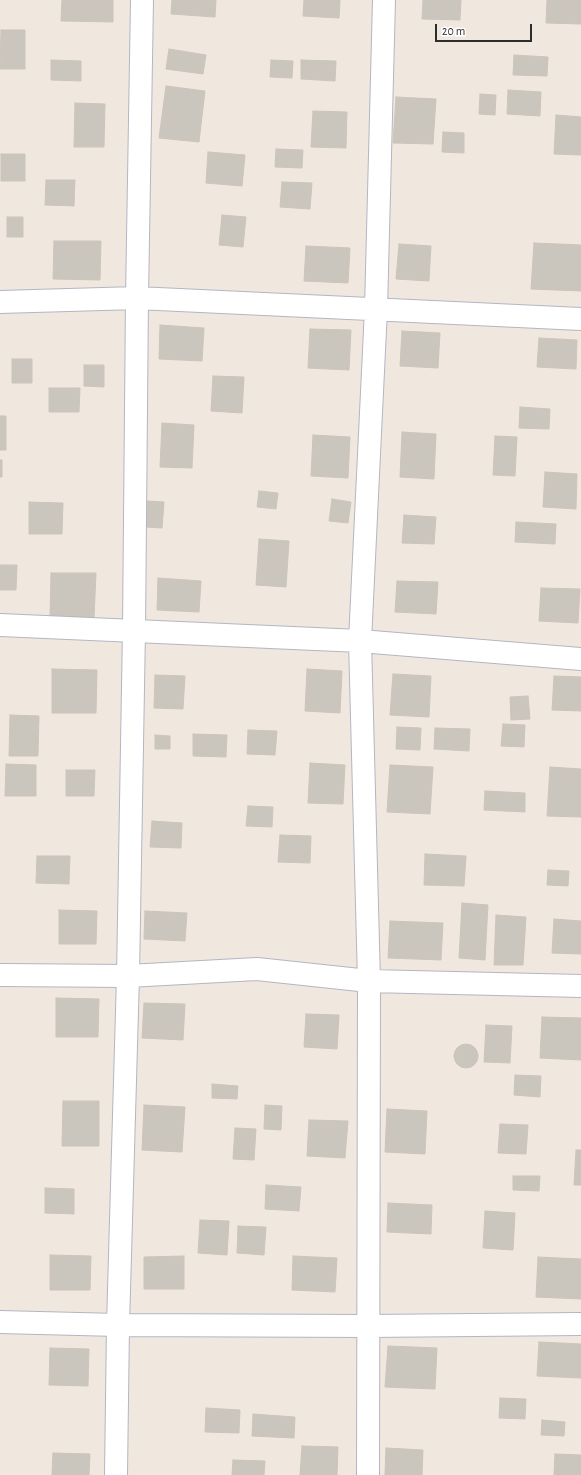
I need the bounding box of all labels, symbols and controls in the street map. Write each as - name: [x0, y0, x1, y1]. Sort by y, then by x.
- scale bar: [437, 16, 534, 42]
- text: 20 m: [442, 25, 465, 37]

